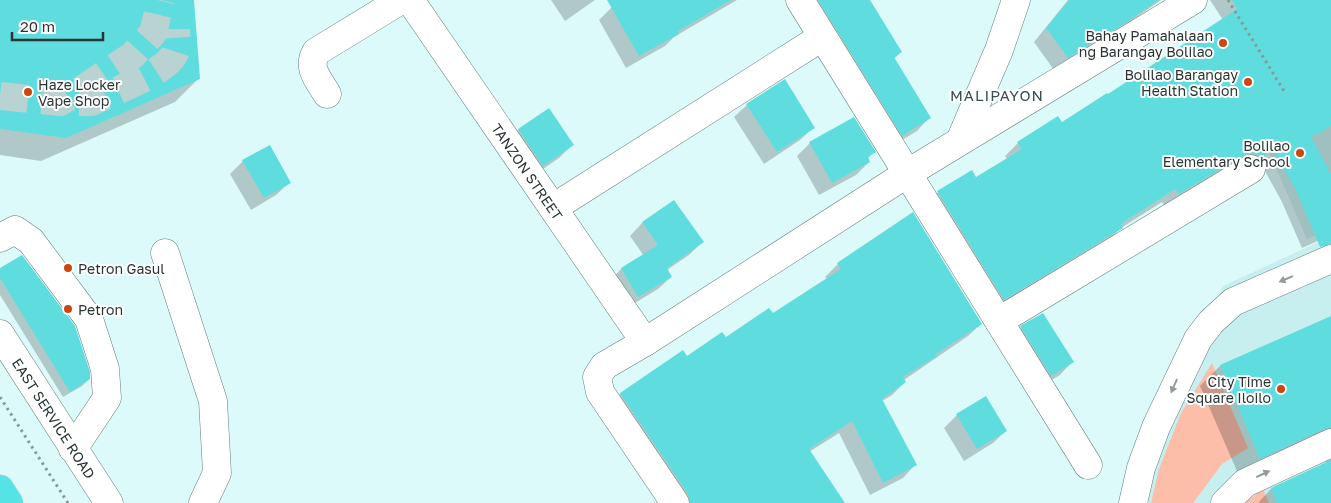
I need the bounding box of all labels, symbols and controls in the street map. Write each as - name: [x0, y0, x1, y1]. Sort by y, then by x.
- scale bar: [12, 10, 104, 42]
- text: 20 m: [20, 17, 55, 35]
- place label: Bahay Pamahalaan ng Barangay Bolilao: [1079, 27, 1213, 60]
- marker: Bahay Pamahalaan ng Barangay Bolilao: [1217, 37, 1229, 49]
- place label: Bolilao Barangay Health Station: [1124, 66, 1238, 99]
- place label: Haze Locker Vape Shop: [38, 76, 121, 109]
- marker: Bolilao Barangay Health Station: [1242, 76, 1254, 88]
- marker: Haze Locker Vape Shop: [22, 86, 34, 98]
- district label: MALIPAYON: [950, 86, 1044, 104]
- street label: TANZON STREET: [489, 120, 567, 223]
- place label: Bolilao Elementary School: [1163, 137, 1290, 170]
- marker: Bolilao Elementary School: [1294, 147, 1306, 159]
- place label: Petron Gasul: [78, 260, 165, 277]
- marker: Petron Gasul: [62, 262, 74, 274]
- one-way arrow: [1279, 275, 1293, 283]
- place label: Petron: [78, 301, 123, 318]
- marker: Petron: [62, 303, 74, 315]
- street label: EAST SERVICE ROAD: [9, 355, 99, 481]
- place label: City Time Square Iloilo: [1186, 373, 1271, 406]
- one-way arrow: [1170, 379, 1178, 393]
- marker: City Time Square Iloilo: [1275, 383, 1287, 395]
- one-way arrow: [1256, 470, 1270, 478]

